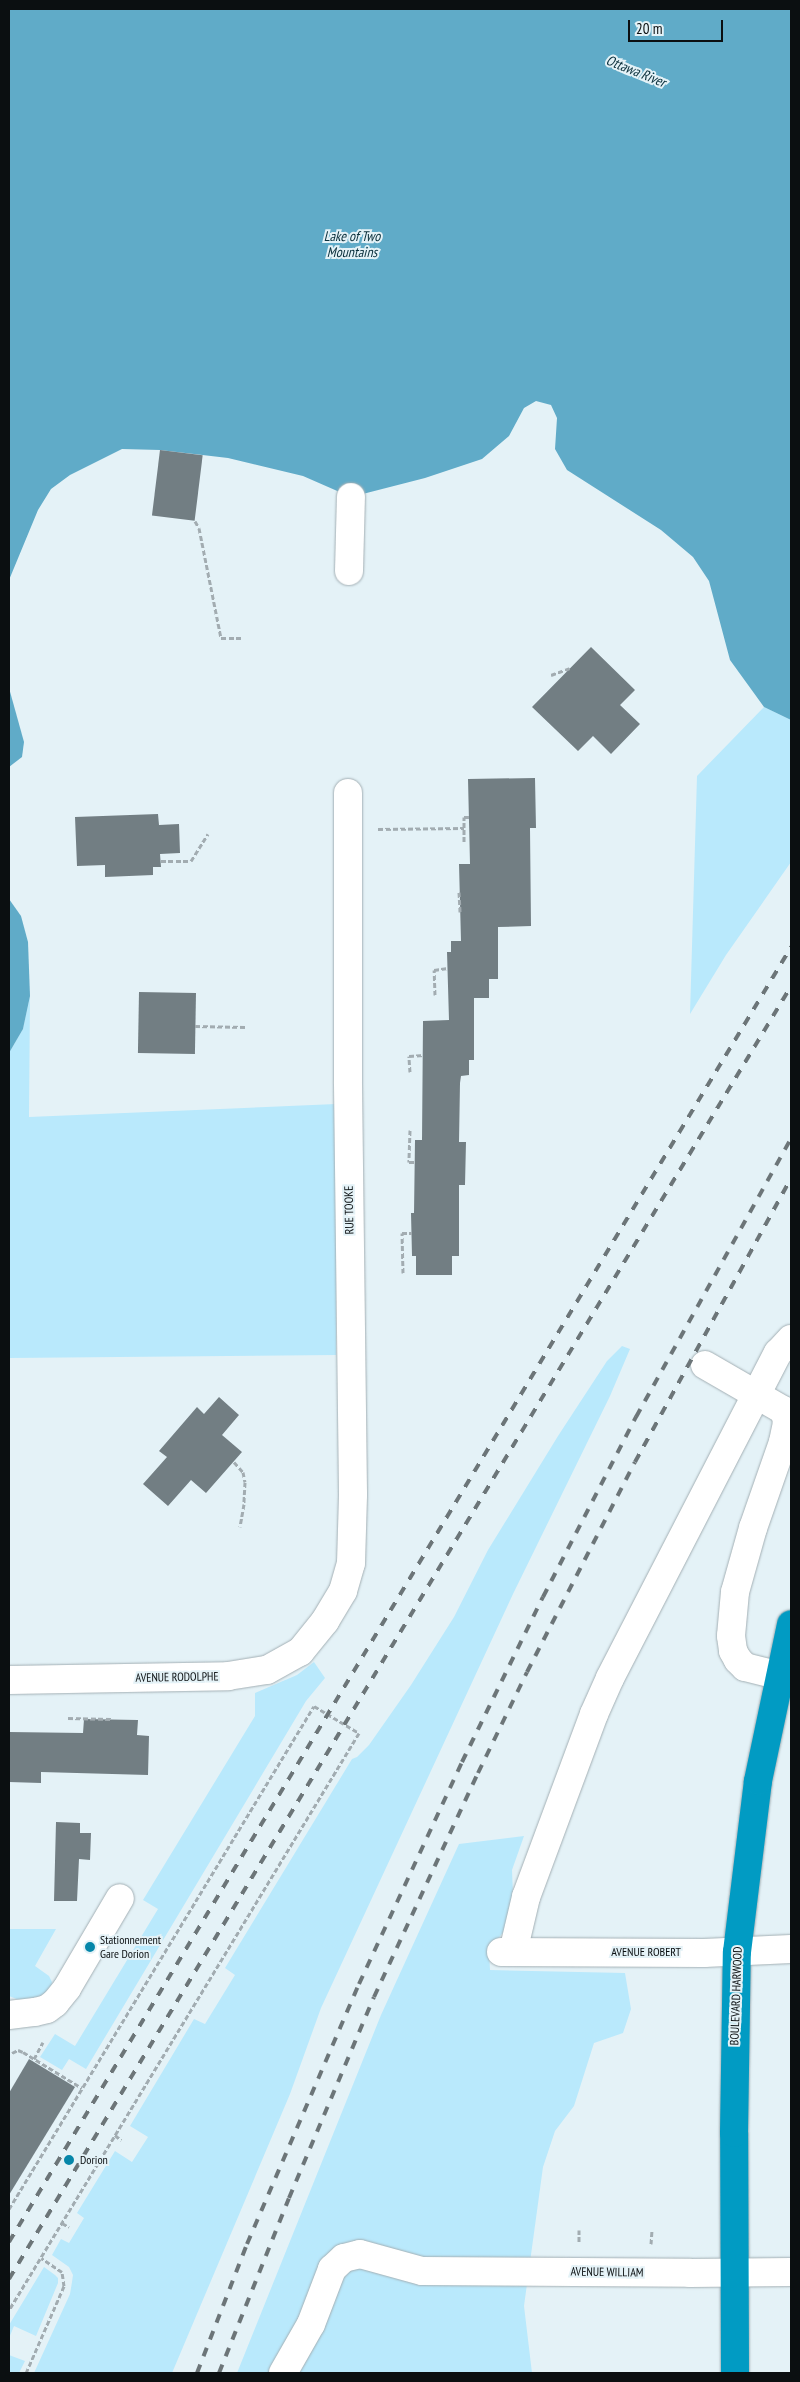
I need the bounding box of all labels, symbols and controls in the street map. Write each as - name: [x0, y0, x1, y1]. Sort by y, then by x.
- scale bar: [630, 10, 725, 42]
- text: 20 m: [636, 19, 662, 38]
- water label: Ottawa River: [604, 51, 668, 91]
- water label: Lake of Two Mountains: [324, 228, 380, 260]
- street label: RUE TOOKE: [341, 1185, 357, 1235]
- street label: AVENUE RODOLPHE: [135, 1669, 219, 1685]
- place label: Stationnement Gare Dorion: [100, 1933, 161, 1961]
- marker: Stationnement Gare Dorion: [84, 1941, 96, 1953]
- street label: AVENUE ROBERT: [611, 1945, 681, 1959]
- street label: BOULEVARD HARWOOD: [727, 1946, 745, 2046]
- marker: Dorion: [62, 2153, 76, 2167]
- place label: Dorion: [80, 2153, 108, 2167]
- street label: AVENUE WILLIAM: [570, 2264, 644, 2280]

